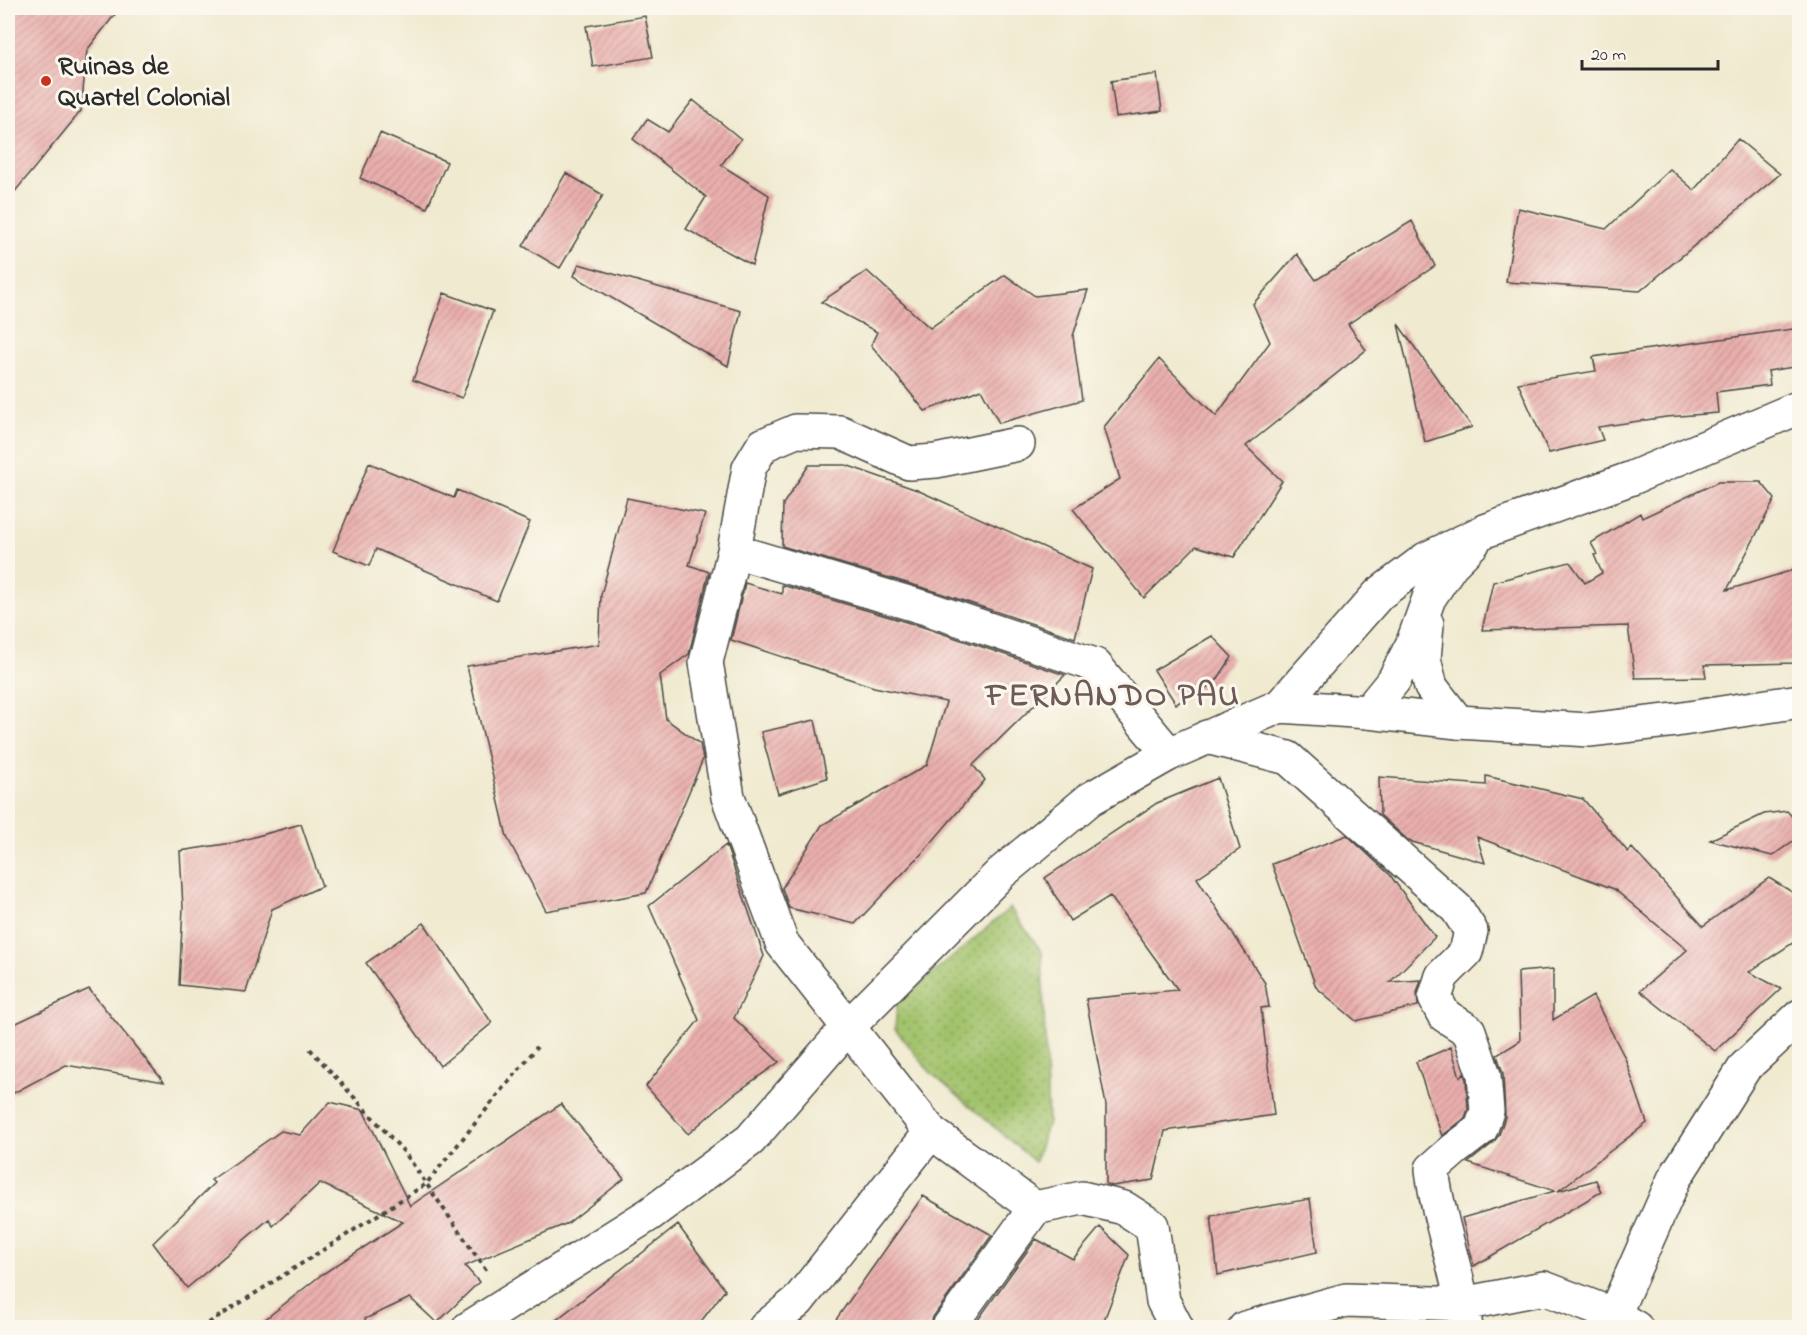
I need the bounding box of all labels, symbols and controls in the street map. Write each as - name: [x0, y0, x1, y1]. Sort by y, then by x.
- scale bar: [1582, 33, 1718, 71]
- text: 20 m: [1591, 43, 1626, 69]
- place label: Ruinas de Quartel Colonial: [58, 48, 230, 118]
- marker: Ruinas de Quartel Colonial: [39, 74, 53, 88]
- district label: FERNANDO PAU: [984, 673, 1240, 721]

